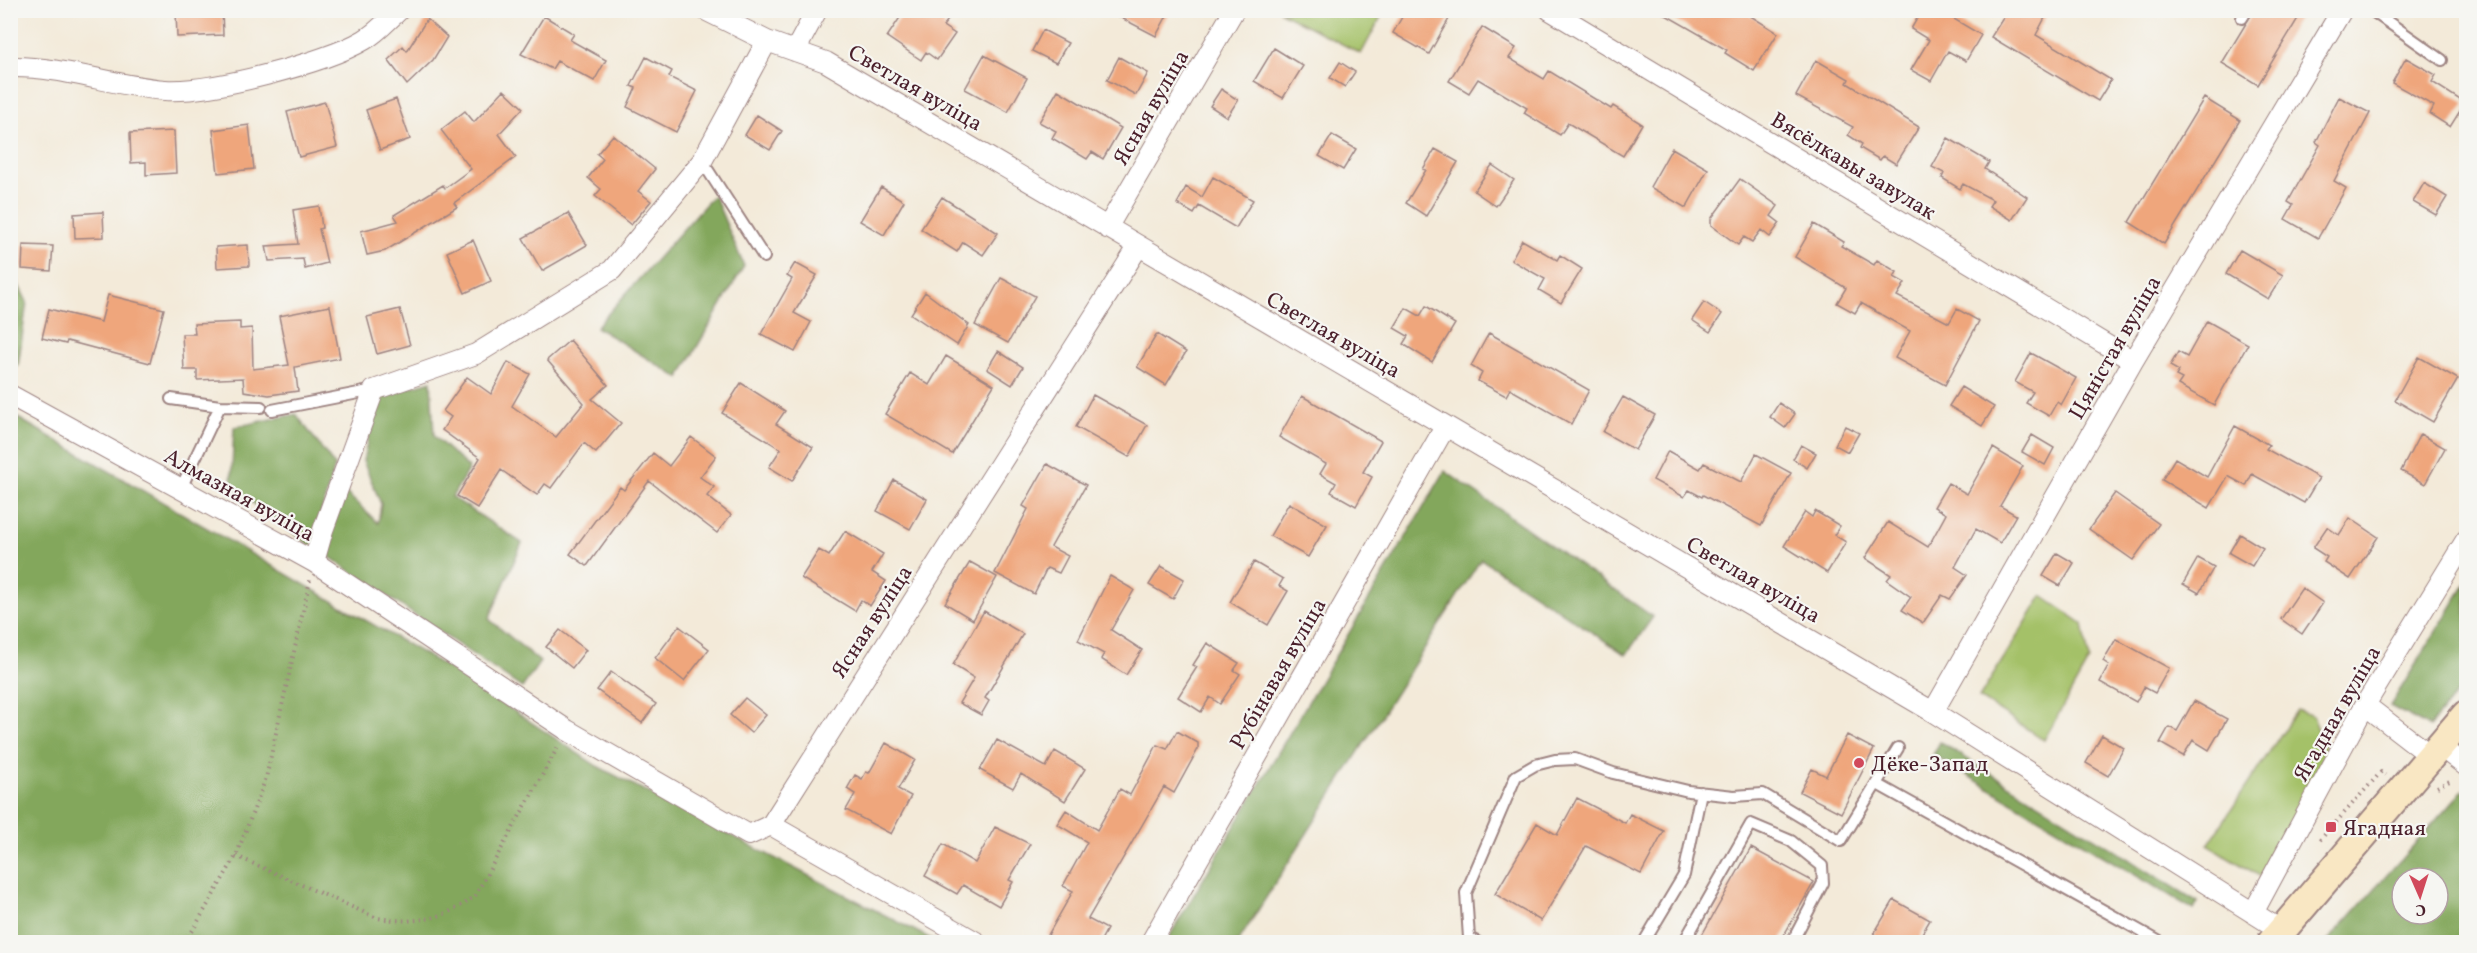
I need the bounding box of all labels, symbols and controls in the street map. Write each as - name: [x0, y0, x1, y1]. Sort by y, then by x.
- street label: Светлая вуліца: [842, 38, 988, 140]
- street label: Ясная вуліца: [1106, 45, 1198, 172]
- street label: Вясёлкавы завулак: [1764, 105, 1941, 229]
- street label: Цяністая вуліца: [2062, 271, 2170, 426]
- street label: Светлая вуліца: [1260, 285, 1406, 387]
- street label: Алмазная вуліца: [158, 442, 320, 550]
- street label: Светлая вуліца: [1680, 530, 1826, 632]
- street label: Ясная вуліца: [825, 560, 921, 685]
- street label: Рубінавая вуліца: [1223, 593, 1335, 756]
- street label: Ягадная вуліца: [2287, 641, 2390, 788]
- place label: Дёке-Запад: [1871, 750, 1989, 781]
- marker: Дёке-Запад: [1852, 756, 1866, 770]
- place label: Ягадная: [2343, 814, 2426, 845]
- marker: Ягадная: [2324, 820, 2338, 834]
- north arrow: [2390, 866, 2450, 926]
- text: С: [2415, 898, 2426, 920]

